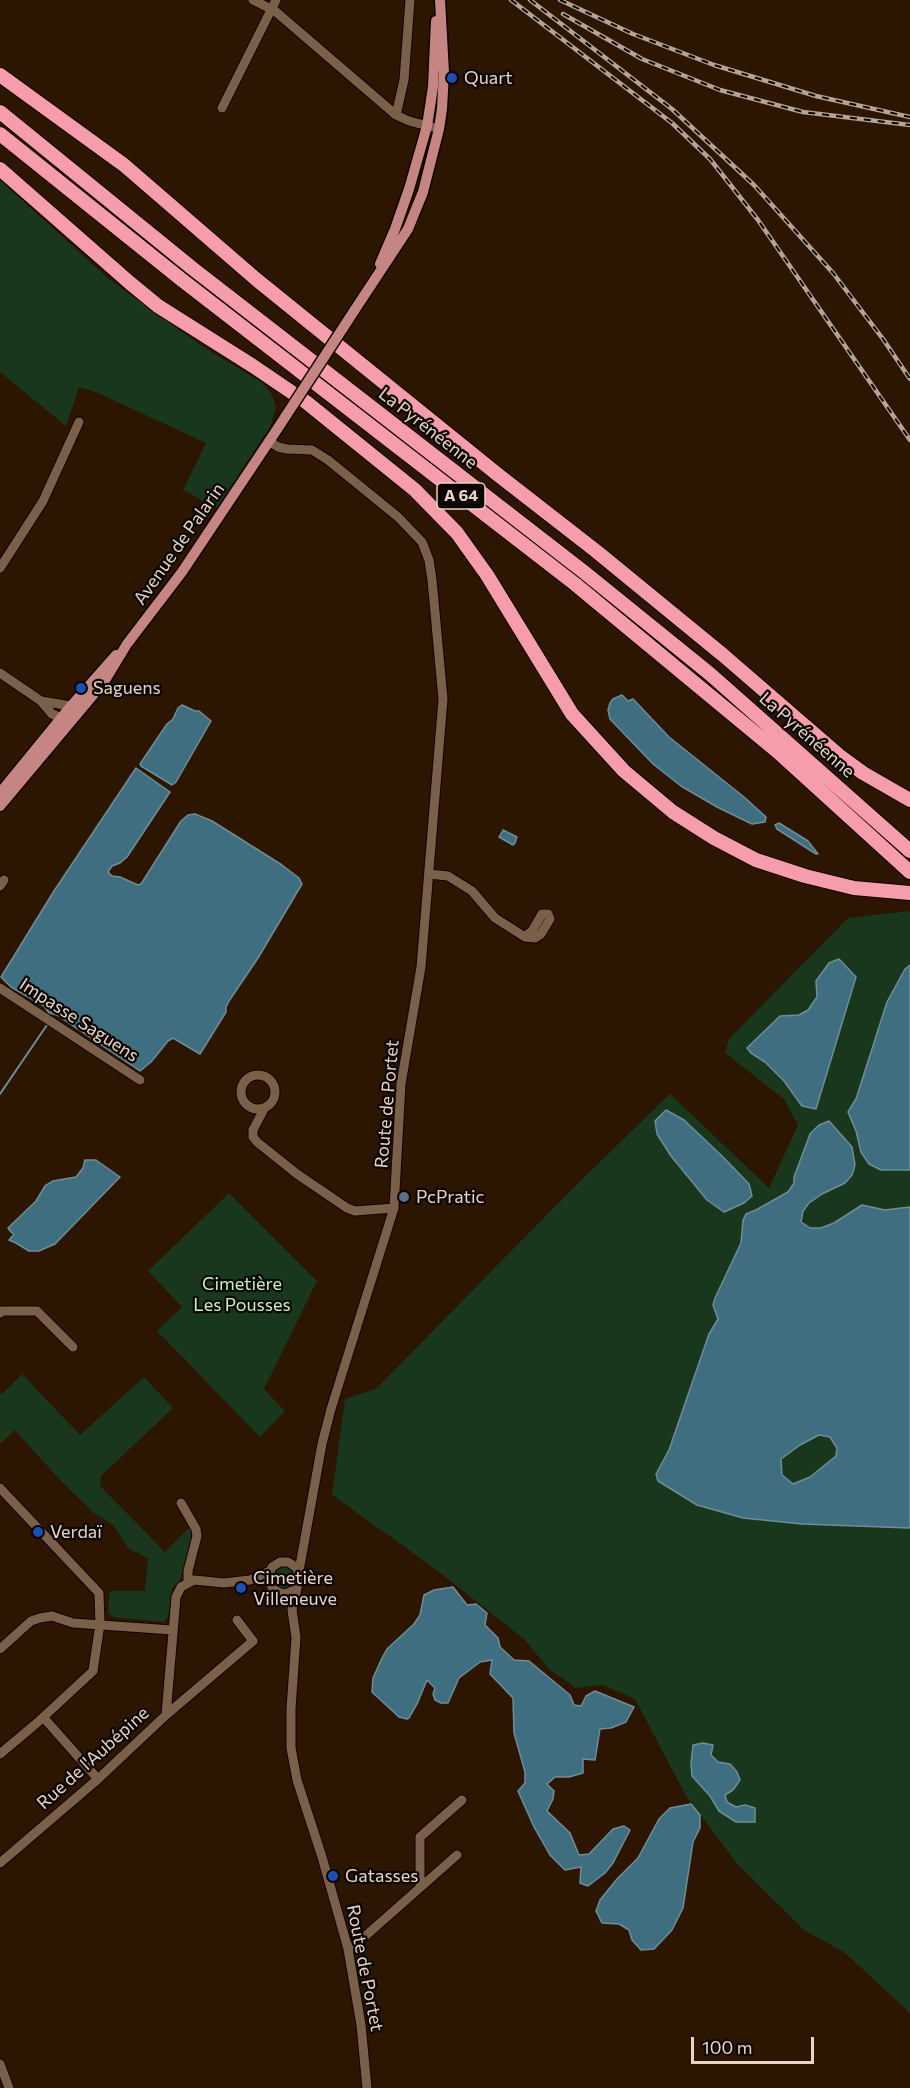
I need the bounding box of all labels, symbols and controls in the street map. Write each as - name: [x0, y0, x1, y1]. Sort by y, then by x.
- place label: Quart: [464, 67, 513, 89]
- marker: Quart: [445, 71, 459, 85]
- street label: La Pyrénéenne: [374, 383, 482, 473]
- street label: Avenue de Palarin: [129, 479, 229, 609]
- road number: A 64: [437, 483, 485, 509]
- place label: Saguens: [93, 677, 161, 699]
- marker: Saguens: [74, 681, 88, 695]
- street label: La Pyrénéenne: [755, 688, 859, 782]
- street label: Impasse Saguens: [15, 973, 143, 1067]
- street label: Route de Portet: [371, 1039, 403, 1169]
- place label: PcPratic: [416, 1186, 485, 1208]
- marker: PcPratic: [397, 1190, 411, 1204]
- park label: Cimetière Les Pousses: [193, 1273, 291, 1316]
- place label: Verdaï: [50, 1521, 102, 1543]
- marker: Verdaï: [31, 1525, 45, 1539]
- place label: Cimetière Villeneuve: [253, 1567, 337, 1610]
- marker: Cimetière Villeneuve: [234, 1581, 248, 1595]
- street label: Rue de l'Aubépine: [33, 1702, 153, 1814]
- place label: Gatasses: [345, 1865, 418, 1887]
- marker: Gatasses: [326, 1869, 340, 1883]
- street label: Route de Portet: [342, 1903, 388, 2033]
- scale bar: [694, 2025, 817, 2063]
- text: 100 m: [702, 2036, 752, 2058]

